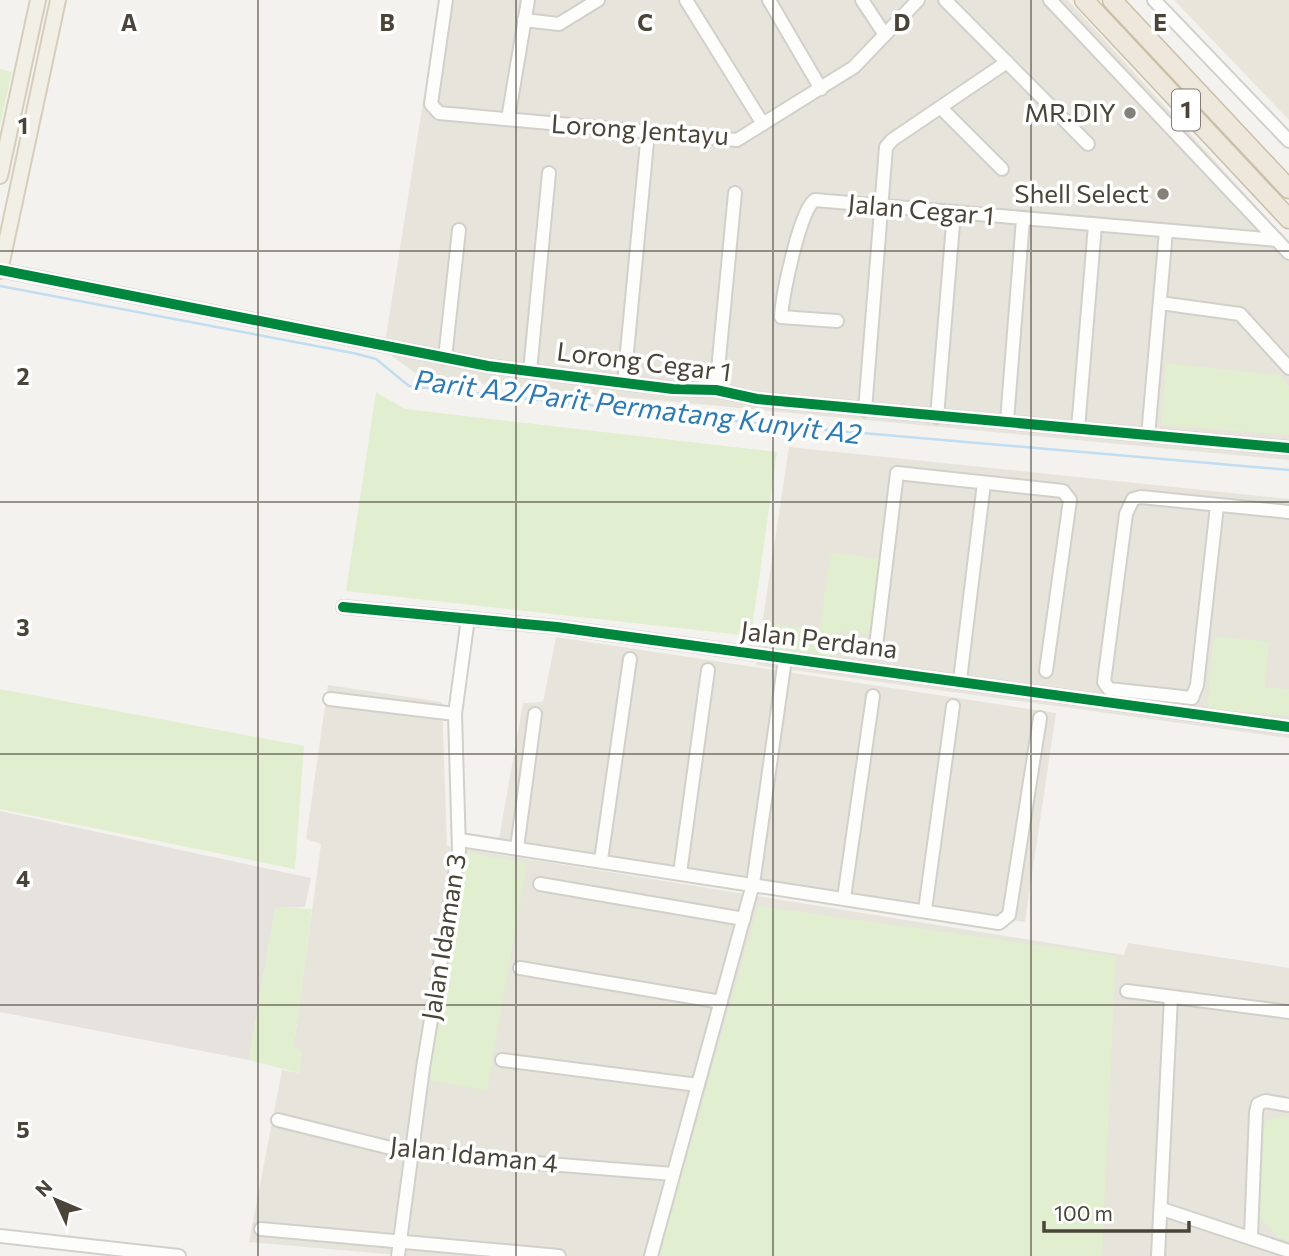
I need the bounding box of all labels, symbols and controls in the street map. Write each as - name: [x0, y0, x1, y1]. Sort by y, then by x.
- text: A: [121, 8, 138, 36]
- text: B: [379, 8, 395, 36]
- text: C: [637, 8, 653, 36]
- text: D: [894, 8, 911, 36]
- text: E: [1153, 8, 1167, 36]
- road number: 1: [1172, 90, 1200, 130]
- place label: MR.DIY: [1024, 96, 1116, 127]
- marker: MR.DIY: [1122, 105, 1138, 121]
- street label: Lorong Jentayu: [550, 107, 730, 150]
- text: 1: [18, 111, 28, 139]
- place label: Shell Select: [1014, 177, 1149, 208]
- marker: Shell Select: [1155, 186, 1171, 202]
- street label: Jalan Cegar 1: [847, 187, 996, 230]
- street label: Lorong Cegar 1: [555, 334, 733, 387]
- text: 2: [16, 362, 30, 390]
- water label: Parit A2/Parit Permatang Kunyit A2: [413, 362, 864, 450]
- text: 3: [16, 613, 30, 641]
- street label: Jalan Perdana: [739, 614, 899, 664]
- street label: Jalan Idaman 3: [414, 851, 471, 1022]
- text: 4: [16, 864, 30, 892]
- text: 5: [16, 1115, 30, 1143]
- street label: Jalan Idaman 4: [389, 1129, 560, 1178]
- north arrow: [21, 1165, 91, 1235]
- text: N: [30, 1175, 57, 1201]
- scale bar: [1044, 1190, 1189, 1234]
- text: 100 m: [1054, 1200, 1113, 1225]

